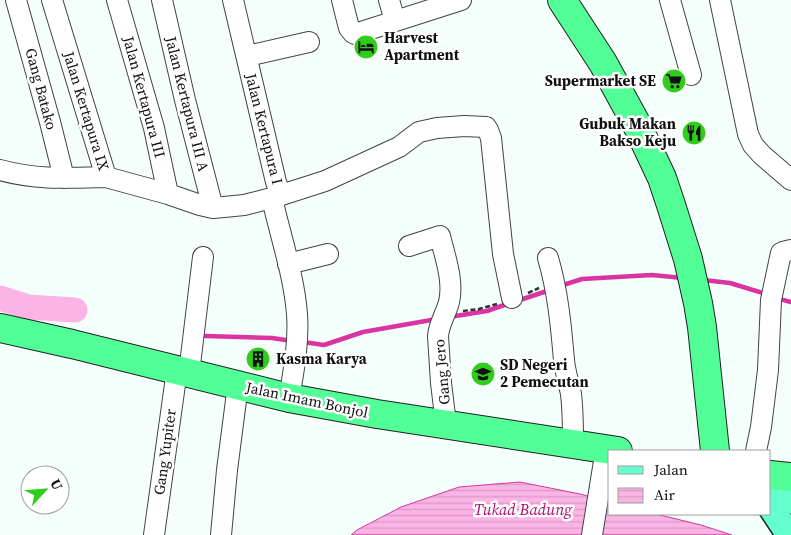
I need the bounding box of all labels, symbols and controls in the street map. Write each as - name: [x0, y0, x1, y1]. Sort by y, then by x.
- place label: Harvest Apartment: [384, 27, 460, 65]
- street label: Jalan Kertapura III: [118, 33, 171, 160]
- street label: Jalan Kertapura III A: [160, 33, 214, 174]
- hotel icon: Harvest Apartment: [353, 34, 379, 60]
- street label: Gang Batako: [20, 46, 62, 132]
- street label: Jalan Kertapura IX: [58, 48, 115, 173]
- supermarket icon: Supermarket SE: [661, 68, 687, 94]
- street label: Jalan Kertapura I: [240, 70, 288, 187]
- place label: Supermarket SE: [545, 70, 656, 91]
- place label: Gubuk Makan Bakso Keju: [579, 113, 676, 151]
- restaurant icon: Gubuk Makan Bakso Keju: [681, 120, 707, 146]
- street label: Gang Jero: [428, 338, 455, 406]
- building icon: Kasma Karya: [245, 346, 271, 372]
- place label: Kasma Karya: [276, 348, 368, 369]
- place label: SD Negeri 2 Pemecutan: [500, 354, 589, 392]
- school or university icon: SD Negeri 2 Pemecutan: [470, 361, 496, 387]
- street label: Jalan Imam Bonjol: [243, 376, 371, 423]
- street label: Gang Yupiter: [148, 407, 181, 496]
- legend: [608, 450, 771, 515]
- text: Jalan: [653, 459, 688, 480]
- north arrow: [20, 465, 70, 515]
- text: U: [45, 475, 68, 493]
- text: Air: [654, 484, 675, 505]
- water label: Tukad Badung: [474, 498, 573, 520]

